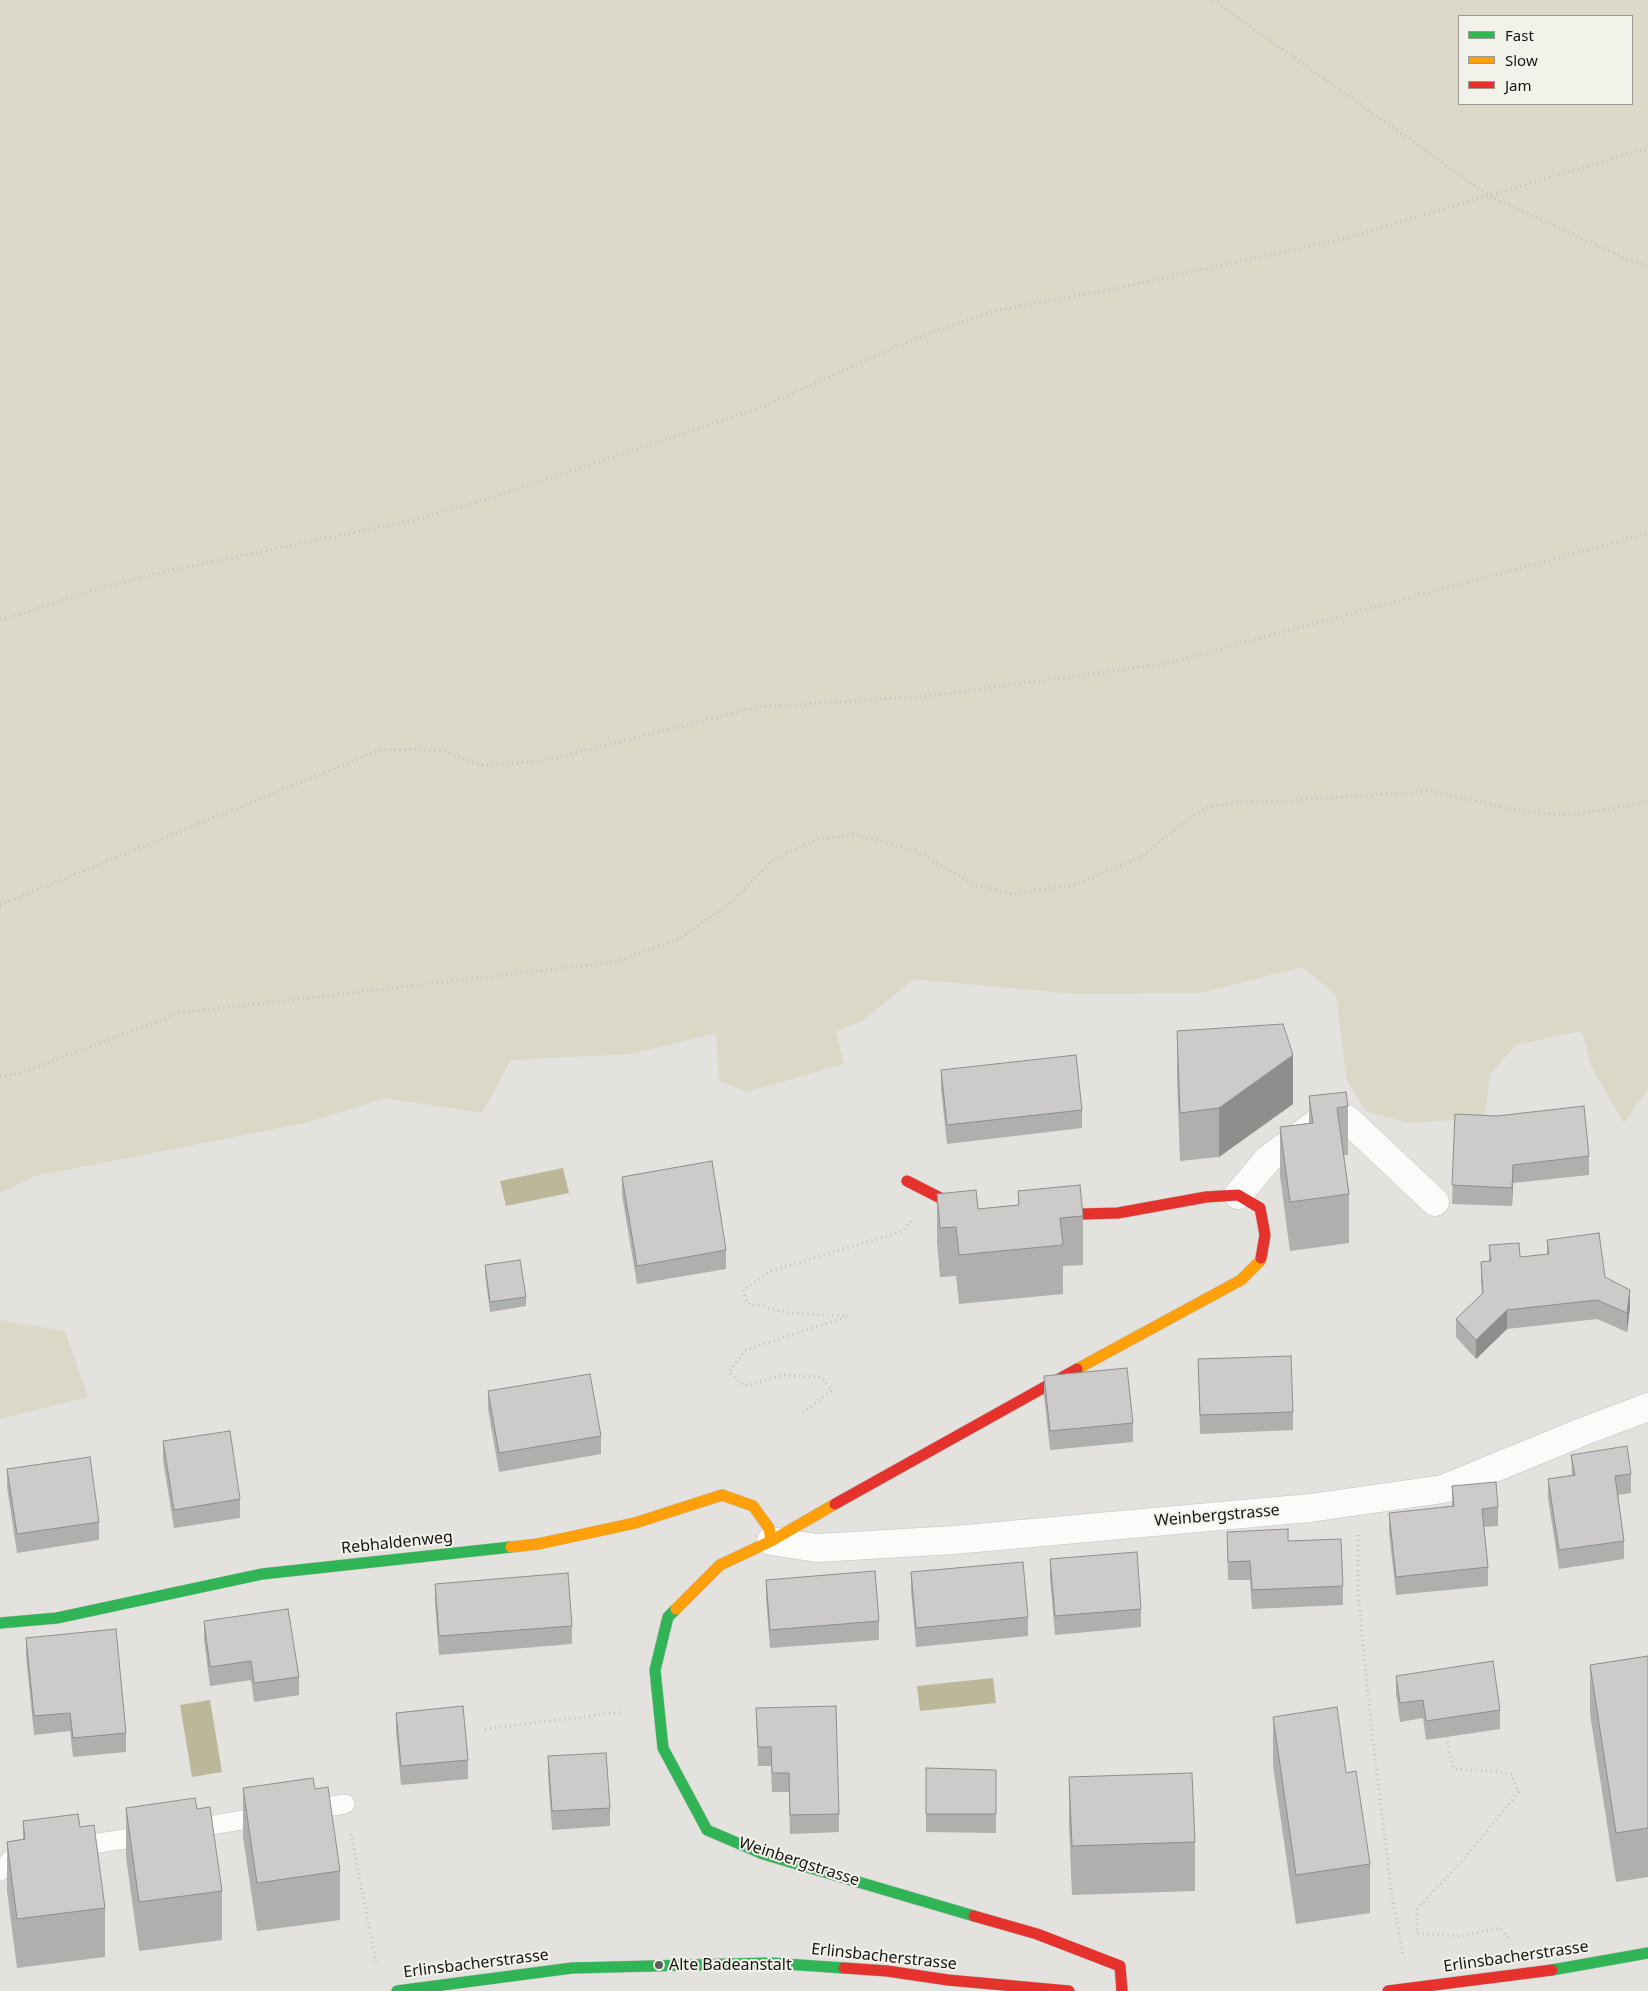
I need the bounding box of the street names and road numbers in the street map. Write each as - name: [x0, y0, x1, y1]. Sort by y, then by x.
- street label: Weinbergstrasse: [1153, 1501, 1281, 1531]
- street label: Rebhaldenweg: [340, 1528, 454, 1558]
- street label: Weinbergstrasse: [736, 1833, 862, 1891]
- street label: Erlinsbacherstrasse: [1442, 1937, 1590, 1977]
- street label: Erlinsbacherstrasse: [810, 1940, 958, 1974]
- street label: Erlinsbacherstrasse: [402, 1946, 550, 1982]

